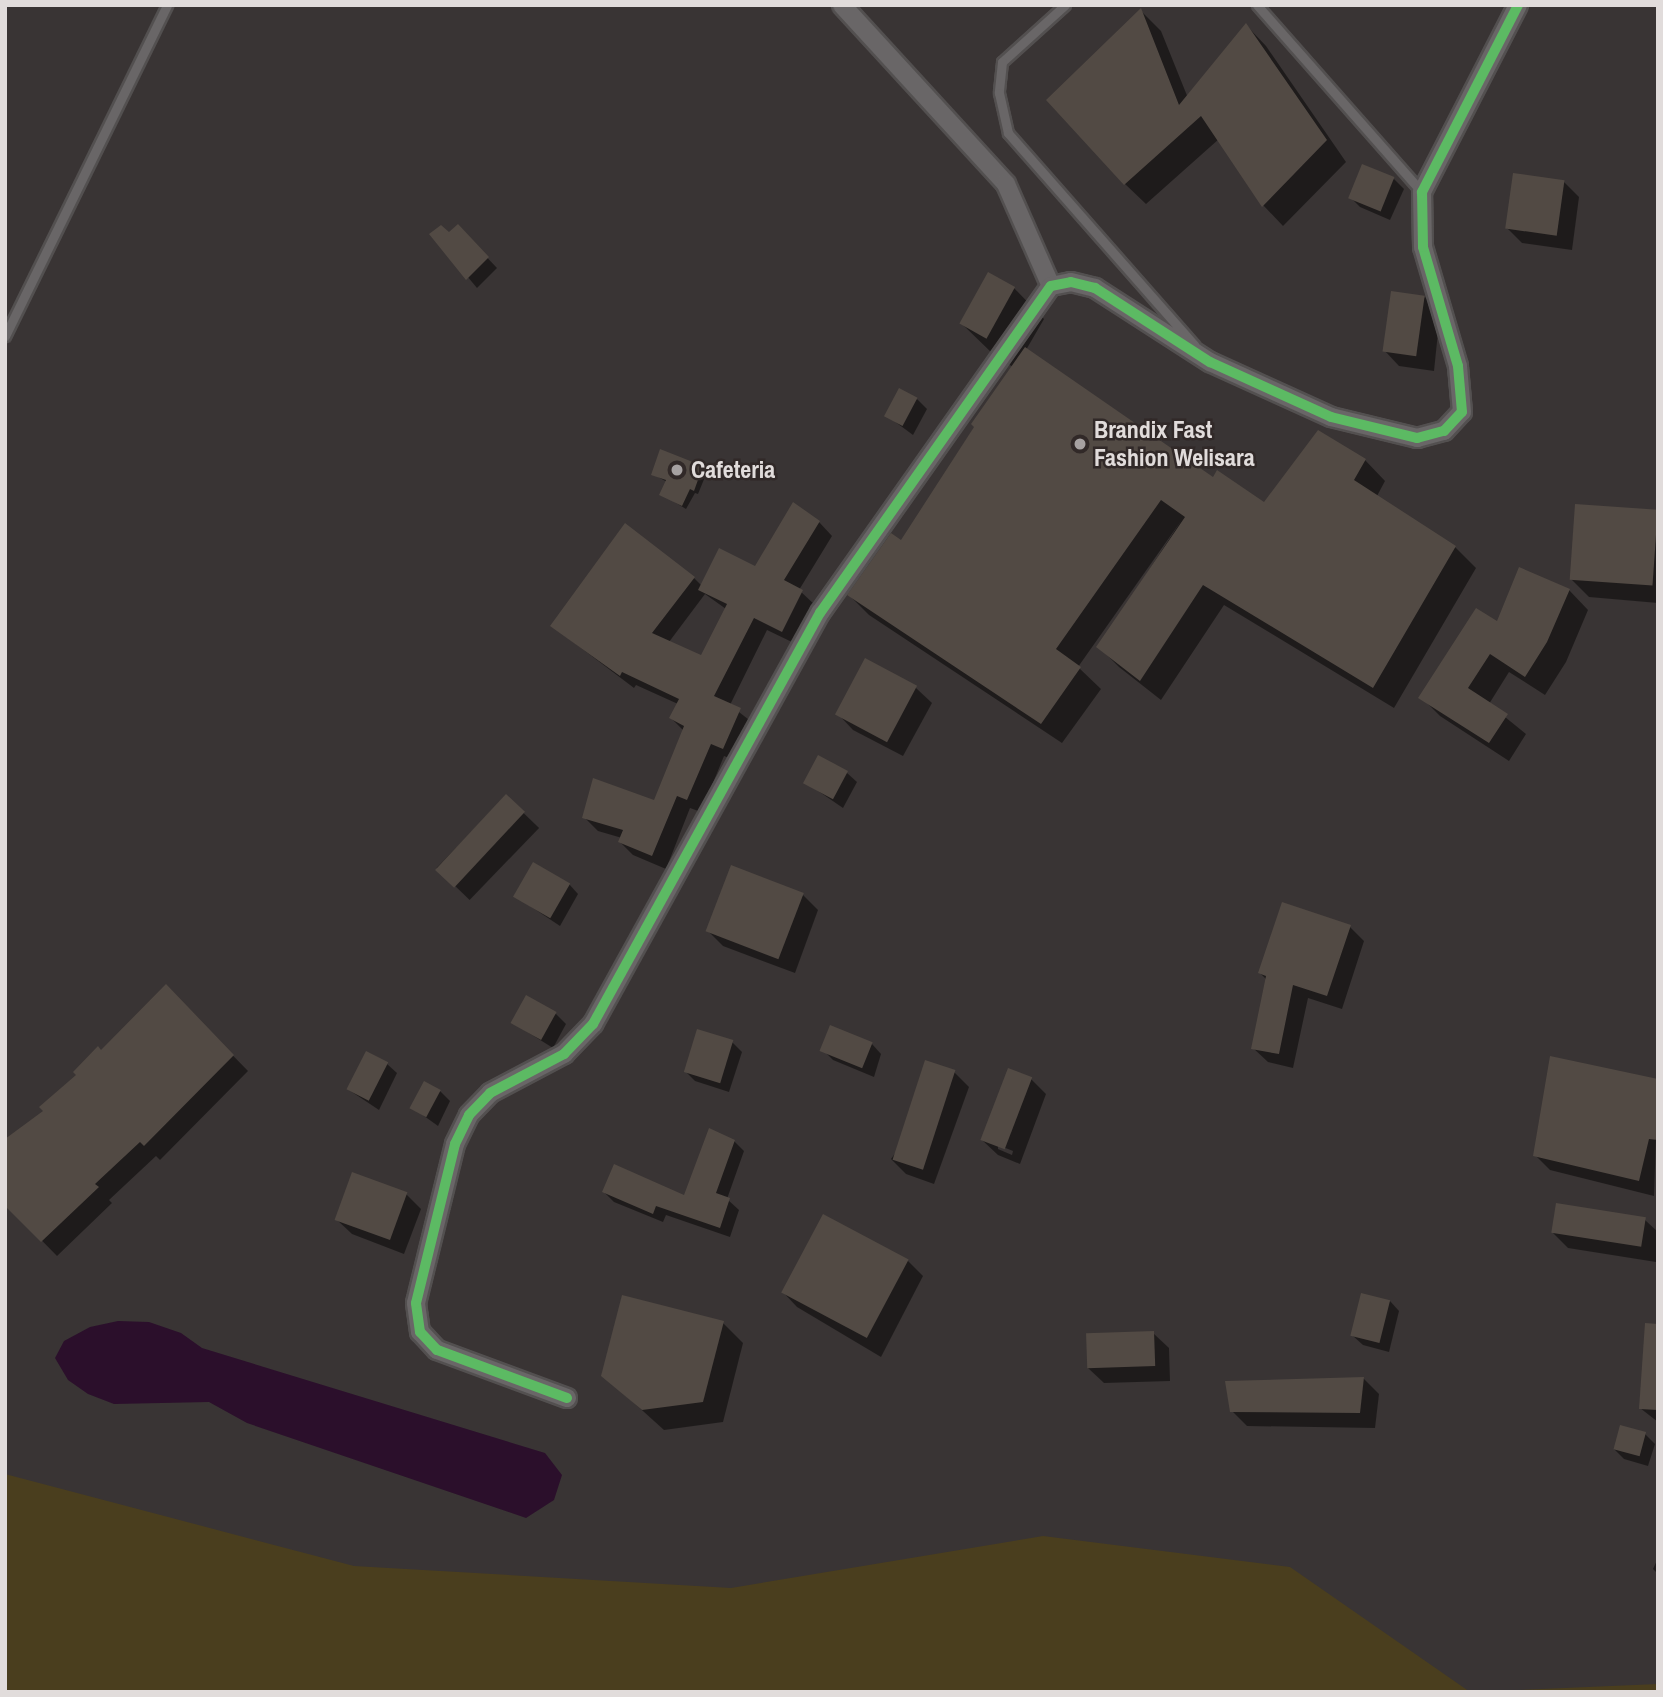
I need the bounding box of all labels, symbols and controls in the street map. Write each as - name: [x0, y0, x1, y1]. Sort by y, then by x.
- place label: Brandix Fast Fashion Welisara: [1094, 416, 1255, 472]
- marker: Brandix Fast Fashion Welisara: [1072, 436, 1088, 452]
- place label: Cafeteria: [691, 456, 775, 484]
- marker: Cafeteria: [669, 462, 685, 478]

